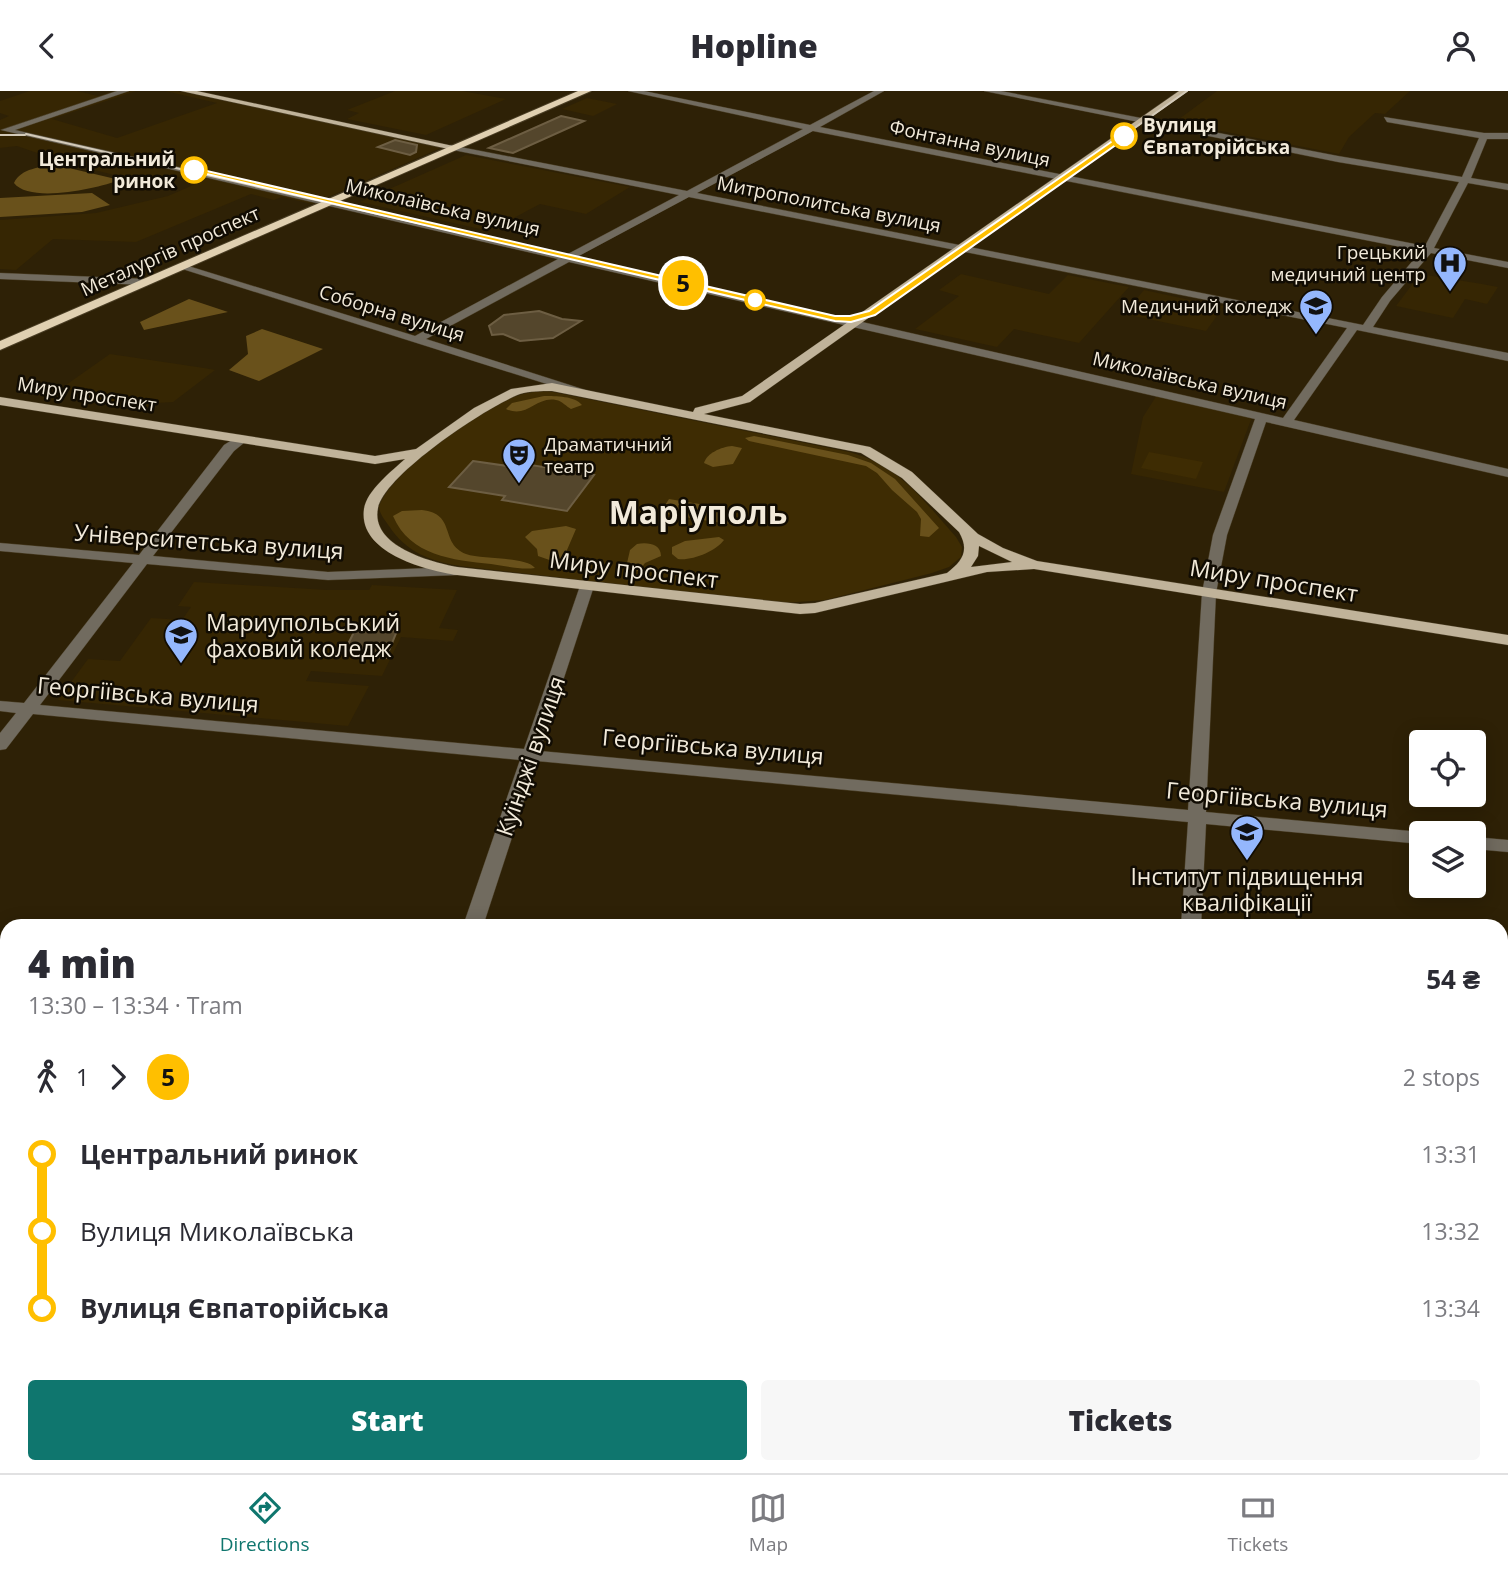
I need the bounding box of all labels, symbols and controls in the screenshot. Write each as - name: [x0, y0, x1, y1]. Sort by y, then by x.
- text: Hopline: [690, 24, 818, 67]
- icon: back: [28, 27, 66, 65]
- icon: person: [1442, 27, 1480, 65]
- place label: Вулиця Євпаторійська: [1143, 112, 1290, 160]
- street label: Фонтанна вулиця: [887, 113, 1053, 173]
- marker: Вулиця Євпаторійська: [1111, 123, 1137, 149]
- place label: Центральний ринок: [38, 146, 175, 194]
- marker: Центральний ринок: [181, 157, 207, 183]
- street label: Митрополитська вулиця: [715, 170, 943, 238]
- street label: Миколаївська вулиця: [343, 172, 543, 242]
- street label: Металургів проспект: [76, 200, 264, 302]
- place label: Грецький медичний центр: [1271, 239, 1426, 287]
- hospital icon: Грецький медичний центр: [1431, 244, 1469, 293]
- line badge: 5: [660, 260, 706, 306]
- text: 5: [676, 266, 690, 299]
- street label: Соборна вулиця: [316, 278, 468, 348]
- school or university icon: Медичний коледж: [1297, 287, 1335, 336]
- unlabelled marker: [745, 290, 765, 310]
- place label: Медичний коледж: [1121, 293, 1292, 319]
- street label: Миколаївська вулиця: [1090, 345, 1290, 415]
- street label: Миру проспект: [16, 370, 158, 418]
- place label: Драматичний театр: [544, 431, 672, 479]
- theatre icon: Драматичний театр: [500, 436, 538, 485]
- district label: Маріуполь: [609, 490, 787, 533]
- street label: Університетська вулиця: [73, 516, 345, 566]
- street label: Миру проспект: [548, 543, 720, 595]
- street label: Миру проспект: [1188, 551, 1361, 609]
- place label: Мариупольський фаховий коледж: [206, 606, 400, 664]
- school or university icon: Мариупольський фаховий коледж: [162, 616, 200, 665]
- street label: Георгіївська вулиця: [36, 668, 260, 720]
- street label: Куїнджі вулиця: [488, 672, 572, 840]
- street label: Георгіївська вулиця: [601, 720, 825, 772]
- map controls: [1409, 730, 1486, 898]
- button: locate: [1409, 730, 1486, 807]
- street label: Георгіївська вулиця: [1165, 773, 1389, 825]
- school or university icon: Інститут підвищення кваліфікації: [1228, 813, 1266, 862]
- button: layers: [1409, 821, 1486, 898]
- place label: Інститут підвищення кваліфікації: [1130, 860, 1364, 918]
- text: 4 min: [28, 937, 136, 989]
- text: 54 ₴: [1426, 961, 1480, 997]
- text: 13:30 – 13:34 · Tram: [28, 989, 243, 1021]
- icon: walk: [28, 1058, 66, 1096]
- icon: forward: [99, 1058, 137, 1096]
- text: 5: [161, 1060, 175, 1093]
- text: 1: [76, 1061, 89, 1093]
- text: 2 stops: [1403, 1061, 1480, 1093]
- text: Центральний ринок: [80, 1136, 358, 1172]
- text: 13:31: [1421, 1138, 1480, 1170]
- text: Вулиця Миколаївська: [80, 1213, 354, 1249]
- text: 13:32: [1421, 1215, 1480, 1247]
- text: Вулиця Євпаторійська: [80, 1290, 389, 1326]
- text: 13:34: [1421, 1292, 1480, 1324]
- button: Start: [28, 1380, 747, 1460]
- button: Tickets: [761, 1380, 1480, 1460]
- tab: Directions: [220, 1489, 310, 1557]
- tab: Map: [749, 1489, 788, 1557]
- tab: Tickets: [1227, 1489, 1288, 1557]

